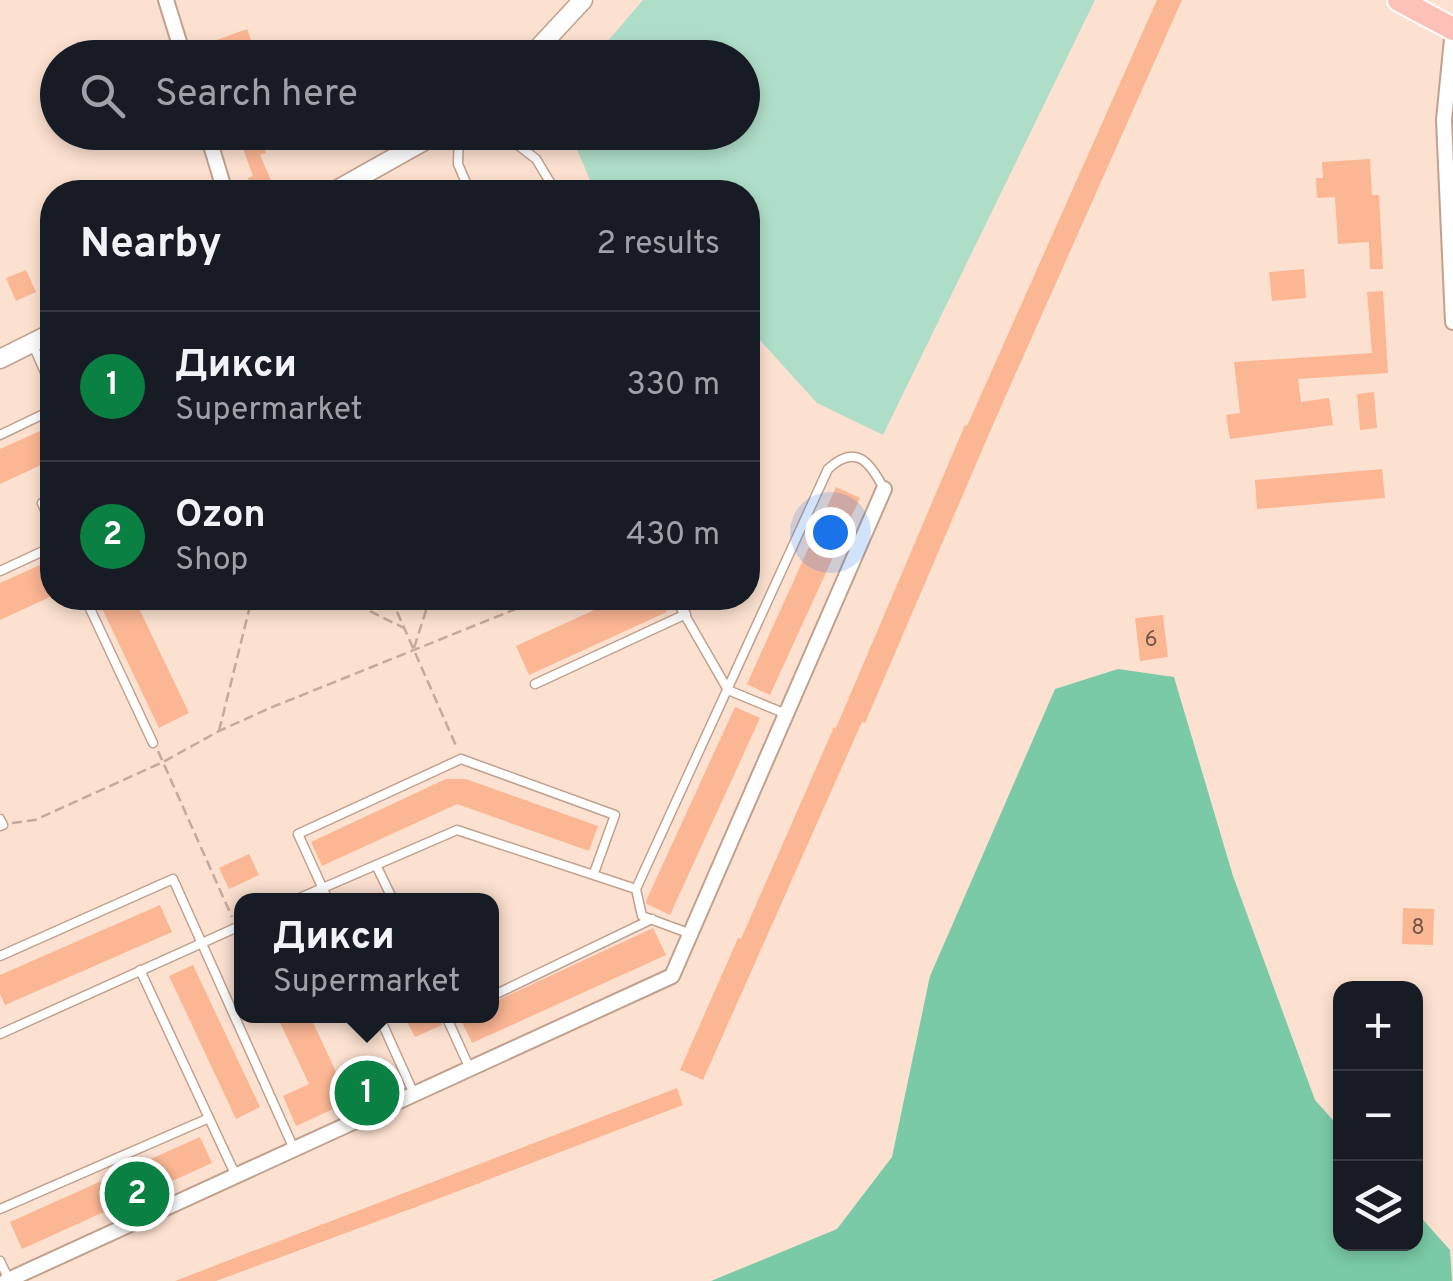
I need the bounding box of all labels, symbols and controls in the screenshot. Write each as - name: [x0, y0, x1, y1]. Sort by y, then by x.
- search box: [40, 40, 760, 150]
- icon: search: [75, 68, 130, 123]
- text: Search here: [155, 71, 358, 120]
- text: Nearby: [80, 219, 222, 272]
- text: 2 results: [596, 225, 720, 265]
- text: Дикси: [175, 342, 297, 391]
- text: 1: [106, 366, 119, 406]
- text: 330 m: [627, 366, 720, 406]
- text: Supermarket: [175, 391, 363, 431]
- text: Ozon: [175, 492, 266, 541]
- your location: [805, 507, 856, 558]
- text: 2: [103, 516, 122, 556]
- text: 430 m: [626, 516, 720, 556]
- text: Shop: [175, 541, 248, 581]
- house number: 6: [1144, 627, 1158, 654]
- popup: [234, 893, 499, 1023]
- text: Дикси: [273, 914, 395, 963]
- house number: 8: [1411, 915, 1425, 942]
- text: Supermarket: [273, 963, 460, 1003]
- map controls: [1333, 981, 1423, 1251]
- button: +: [1333, 981, 1423, 1071]
- pin: 1: [334, 1056, 400, 1130]
- button: −: [1333, 1071, 1423, 1161]
- pin: 2: [104, 1156, 170, 1232]
- button: layers: [1333, 1161, 1423, 1251]

